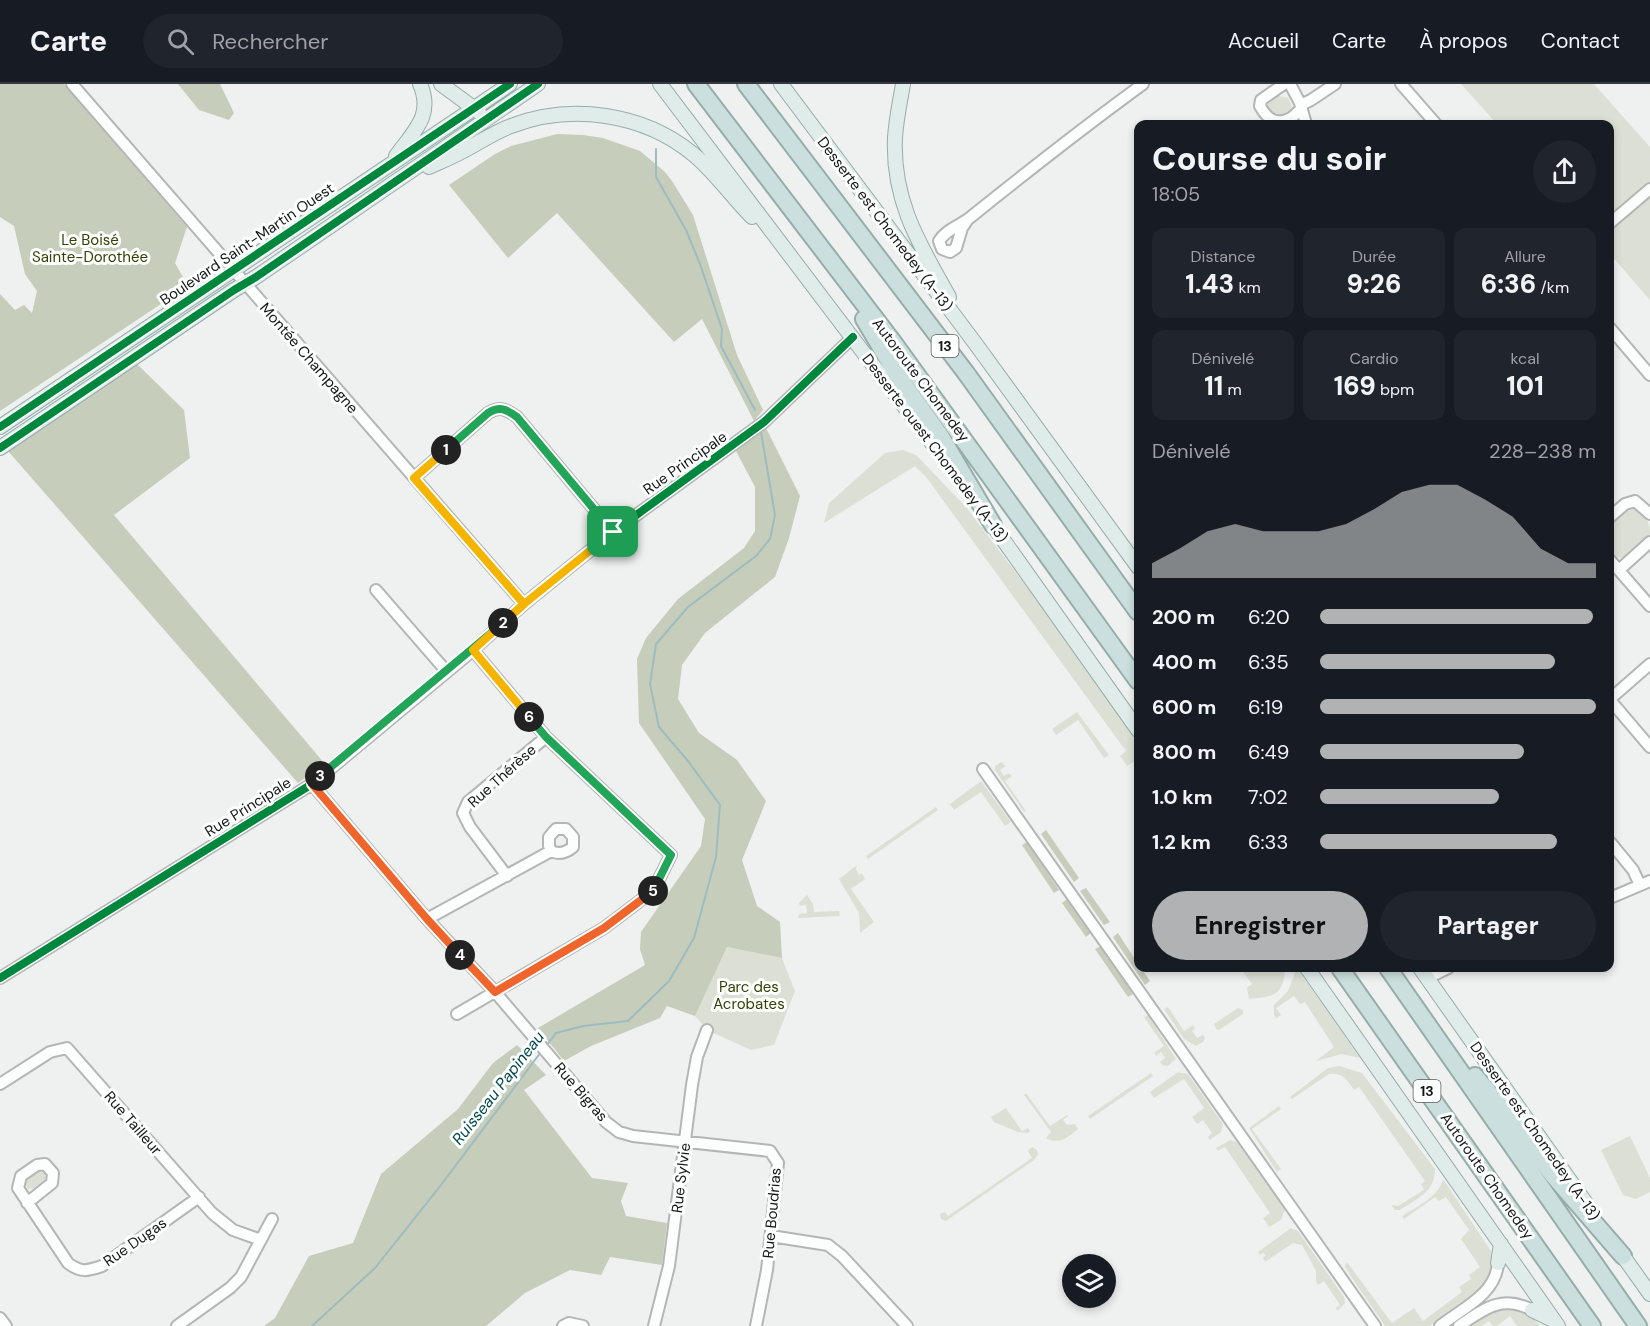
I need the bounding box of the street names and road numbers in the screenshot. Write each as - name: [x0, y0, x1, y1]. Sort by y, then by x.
- street label: Desserte est Chomedey (A-13): [813, 133, 957, 315]
- street label: Boulevard Saint-Martin Ouest: [156, 178, 338, 310]
- street label: Montée Champagne: [255, 298, 363, 418]
- street label: Autoroute Chomedey: [868, 314, 975, 446]
- road number: 13: [932, 335, 958, 357]
- street label: Desserte ouest Chomedey (A-13): [857, 350, 1013, 546]
- street label: Rue Principale: [639, 427, 731, 499]
- street label: Rue Thérèse: [464, 740, 540, 812]
- street label: Rue Principale: [201, 773, 295, 841]
- street label: Desserte est Chomedey (A-13): [1466, 1038, 1604, 1224]
- street label: Rue Bigras: [550, 1058, 612, 1126]
- road number: 13: [1414, 1080, 1440, 1102]
- street label: Rue Tailleur: [100, 1087, 167, 1159]
- street label: Autoroute Chomedey: [1436, 1109, 1539, 1244]
- street label: Rue Sylvie: [667, 1142, 695, 1214]
- street label: Rue Boudrias: [758, 1167, 786, 1259]
- street label: Rue Dugas: [99, 1213, 171, 1271]

